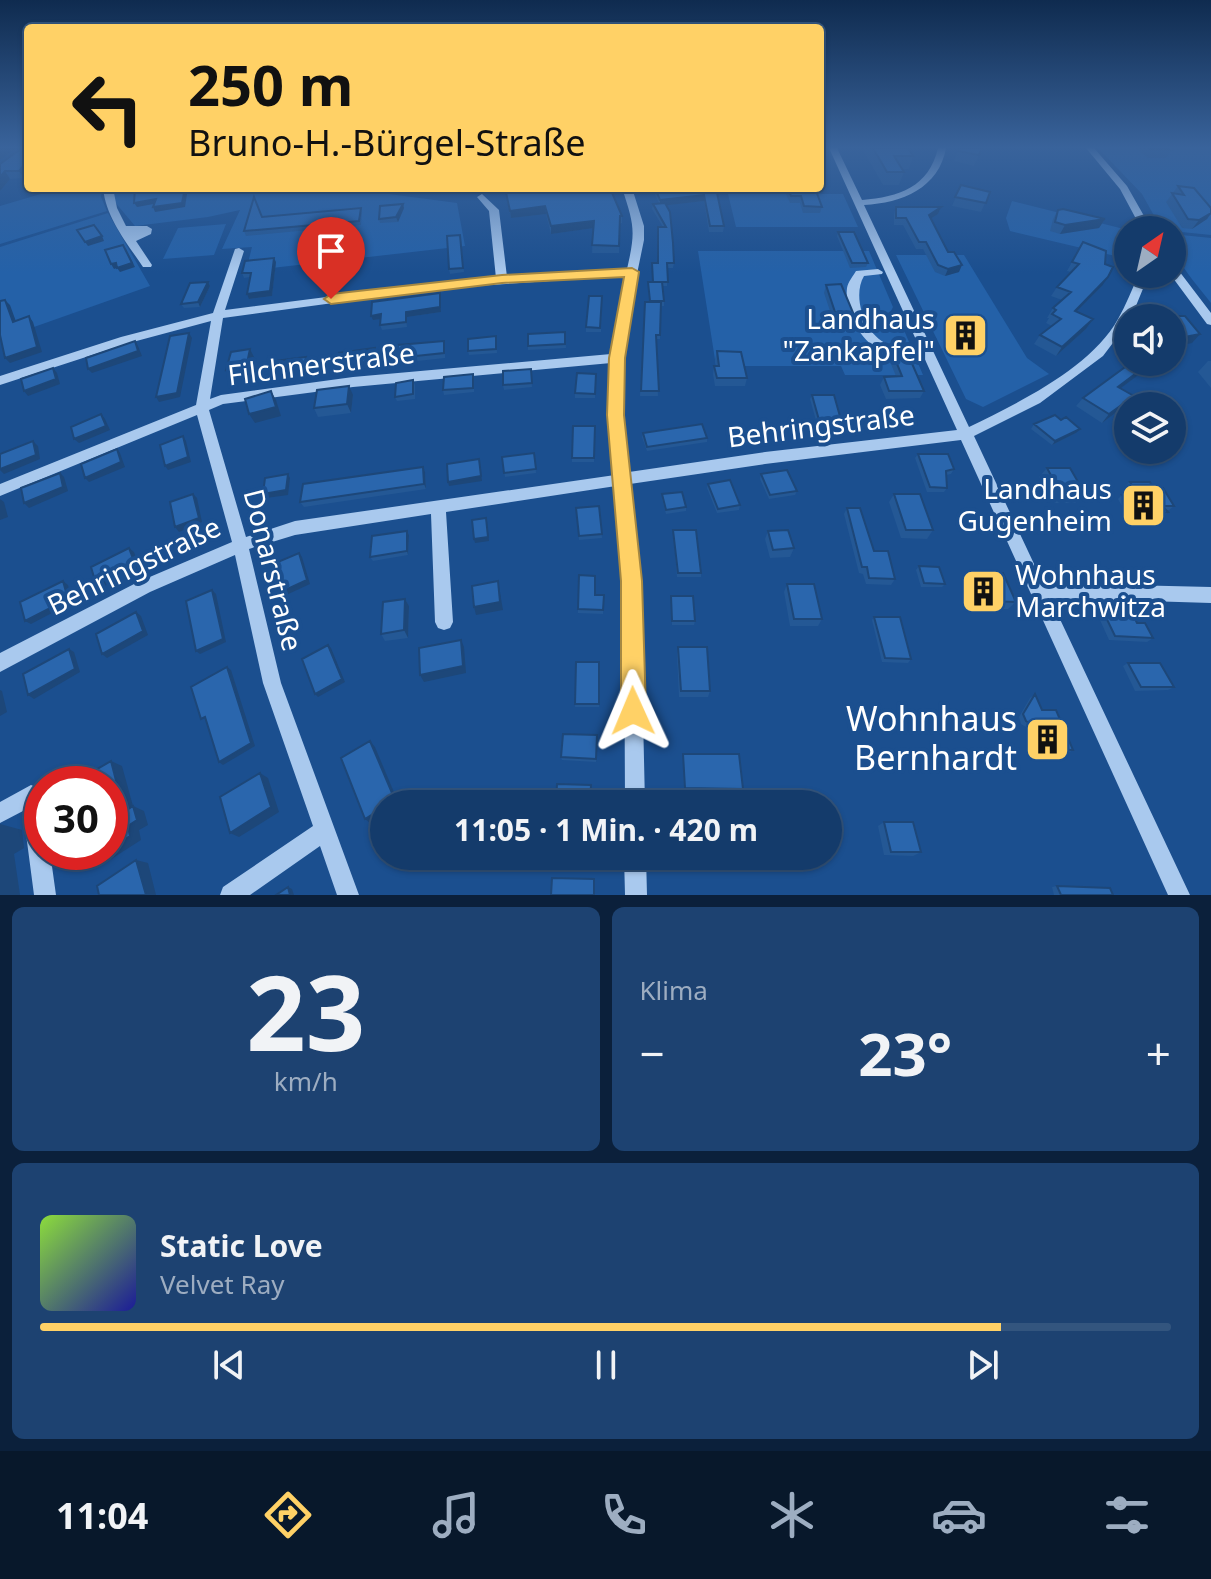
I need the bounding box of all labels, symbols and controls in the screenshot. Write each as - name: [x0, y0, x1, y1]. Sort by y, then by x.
- text: 250 m: [188, 46, 353, 122]
- icon: left: [56, 56, 160, 160]
- text: Bruno-H.-Bürgel-Straße: [188, 118, 586, 167]
- north arrow: [1114, 216, 1186, 288]
- map controls: [1114, 216, 1186, 464]
- pin: [297, 217, 365, 299]
- icon: arrive: [309, 229, 353, 273]
- place label: Landhaus "Zankapfel": [783, 299, 935, 369]
- button: sound: [1114, 304, 1186, 376]
- building icon: Landhaus "Zankapfel": [942, 311, 990, 359]
- street label: Filchnerstraße: [225, 333, 417, 393]
- button: layers: [1114, 392, 1186, 464]
- street label: Behringstraße: [725, 395, 917, 455]
- place label: Landhaus Gugenheim: [957, 469, 1112, 539]
- building icon: Landhaus Gugenheim: [1119, 481, 1167, 529]
- street label: Donarstraße: [235, 485, 312, 655]
- street label: Behringstraße: [41, 507, 227, 623]
- place label: Wohnhaus Marchwitza: [1015, 555, 1166, 625]
- building icon: Wohnhaus Marchwitza: [960, 567, 1008, 615]
- position arrow: [591, 669, 675, 753]
- place label: Wohnhaus Bernhardt: [846, 695, 1017, 780]
- building icon: Wohnhaus Bernhardt: [1024, 715, 1072, 763]
- speed limit sign: 30: [24, 766, 128, 870]
- text: 11:05 · 1 Min. · 420 m: [454, 809, 758, 850]
- text: 23: [246, 940, 365, 1081]
- text: Klima: [640, 972, 708, 1008]
- text: 23°: [858, 1012, 952, 1094]
- text: −: [640, 1023, 665, 1083]
- text: +: [1146, 1023, 1171, 1083]
- text: km/h: [274, 1063, 338, 1099]
- text: Static Love: [160, 1225, 323, 1266]
- text: Velvet Ray: [160, 1266, 285, 1302]
- icon: previous: [207, 1343, 251, 1387]
- icon: pause: [584, 1343, 628, 1387]
- icon: next: [961, 1343, 1005, 1387]
- icon: directions: [260, 1487, 316, 1543]
- icon: music: [428, 1487, 484, 1543]
- icon: phone: [596, 1487, 652, 1543]
- icon: climate: [764, 1487, 820, 1543]
- icon: car: [931, 1487, 987, 1543]
- icon: filters: [1099, 1487, 1155, 1543]
- text: 11:04: [56, 1491, 148, 1540]

